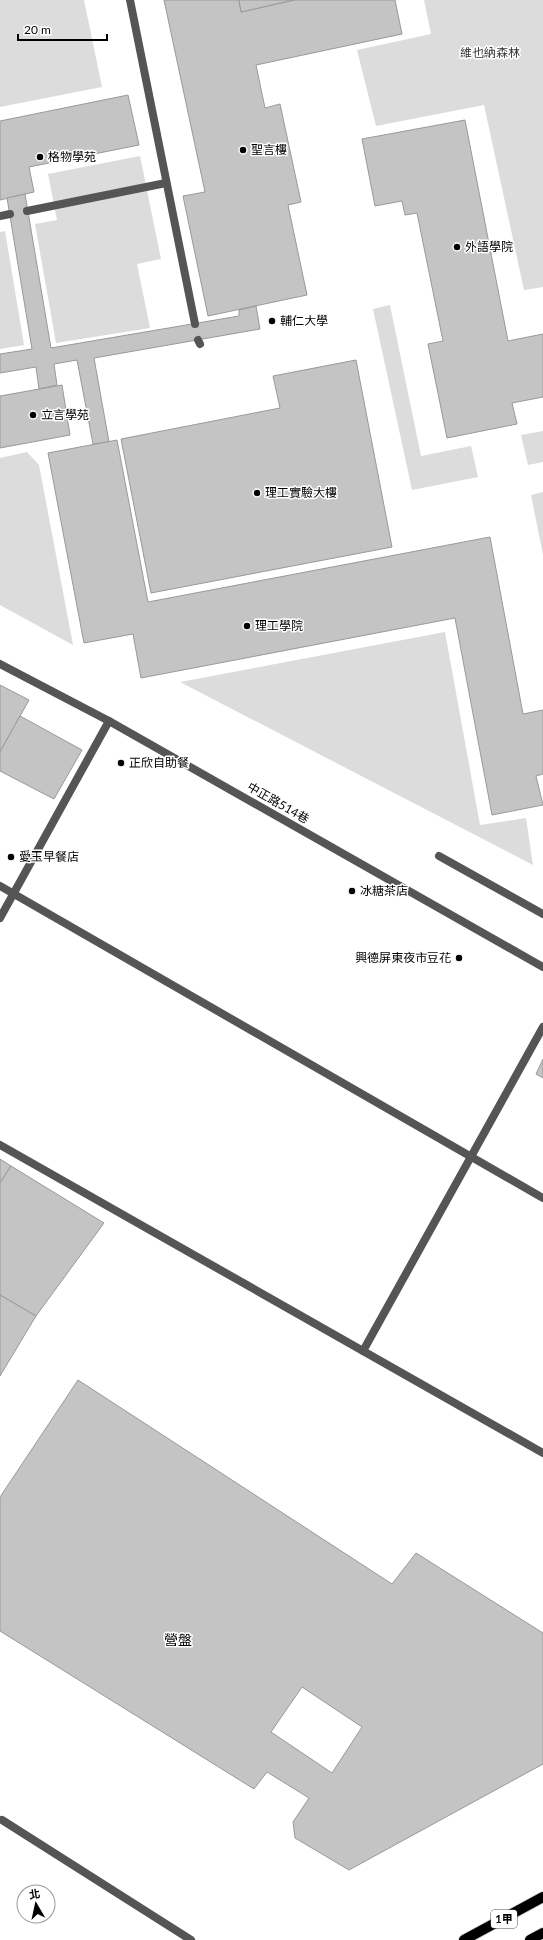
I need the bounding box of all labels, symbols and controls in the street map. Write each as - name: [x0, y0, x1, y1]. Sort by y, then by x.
- scale bar: [18, 16, 107, 42]
- text: 20 m: [24, 22, 51, 37]
- park label: 維也納森林: [460, 45, 520, 60]
- place label: 聖言樓: [251, 142, 287, 157]
- marker: 聖言樓: [238, 145, 248, 155]
- place label: 格物學苑: [48, 149, 96, 164]
- marker: 格物學苑: [35, 152, 45, 162]
- place label: 外語學院: [465, 239, 513, 254]
- marker: 外語學院: [452, 242, 462, 252]
- place label: 輔仁大學: [280, 313, 328, 328]
- marker: 輔仁大學: [267, 316, 277, 326]
- place label: 立言學苑: [41, 407, 89, 422]
- marker: 立言學苑: [28, 410, 38, 420]
- place label: 理工實驗大樓: [265, 485, 337, 500]
- marker: 理工實驗大樓: [252, 488, 262, 498]
- place label: 理工學院: [255, 618, 303, 633]
- marker: 理工學院: [242, 621, 252, 631]
- place label: 正欣自助餐: [129, 755, 189, 770]
- marker: 正欣自助餐: [116, 758, 126, 768]
- street label: 中正路514巷: [245, 779, 312, 826]
- place label: 愛玉早餐店: [19, 849, 79, 864]
- marker: 愛玉早餐店: [6, 852, 16, 862]
- place label: 冰糖茶店: [360, 883, 408, 898]
- marker: 冰糖茶店: [347, 886, 357, 896]
- place label: 興德屏東夜市豆花: [355, 950, 451, 965]
- marker: 興德屏東夜市豆花: [454, 953, 464, 963]
- district label: 營盤: [164, 1631, 192, 1648]
- north arrow: [16, 1884, 56, 1924]
- text: 北: [28, 1886, 41, 1901]
- road number: 1甲: [491, 1910, 517, 1928]

